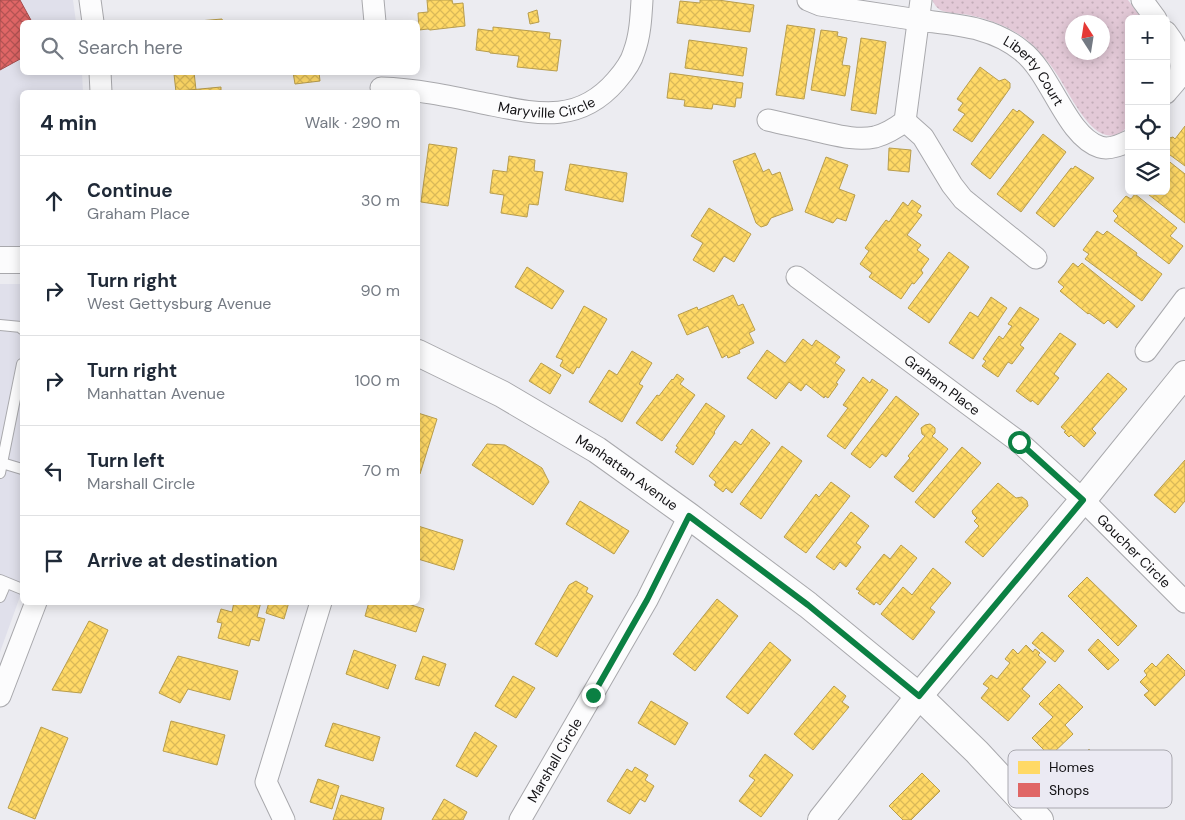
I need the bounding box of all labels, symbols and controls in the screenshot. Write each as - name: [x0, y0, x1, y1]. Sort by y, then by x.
- north arrow: [1065, 15, 1110, 60]
- map controls: [1125, 15, 1170, 195]
- button: +: [1125, 15, 1170, 60]
- search box: [20, 20, 420, 75]
- street label: Liberty Court: [1000, 32, 1068, 109]
- icon: search: [38, 34, 66, 62]
- text: Search here: [78, 35, 183, 60]
- button: −: [1125, 60, 1170, 105]
- street label: Maryville Circle: [497, 93, 598, 122]
- button: locate: [1125, 105, 1170, 150]
- text: 4 min: [40, 109, 97, 137]
- text: Walk · 290 m: [305, 112, 400, 133]
- button: layers: [1125, 150, 1170, 195]
- text: Continue: [87, 178, 173, 203]
- icon: ahead: [40, 187, 68, 215]
- text: 30 m: [361, 190, 400, 211]
- text: Graham Place: [87, 203, 190, 224]
- text: Turn right: [87, 268, 177, 293]
- icon: right: [40, 277, 68, 305]
- text: 90 m: [360, 280, 400, 301]
- text: West Gettysburg Avenue: [87, 293, 271, 314]
- street label: Graham Place: [901, 351, 984, 419]
- text: Turn right: [87, 358, 177, 383]
- icon: right: [40, 367, 68, 395]
- text: 100 m: [355, 370, 400, 391]
- text: Manhattan Avenue: [87, 383, 225, 404]
- street label: Manhattan Avenue: [572, 430, 682, 514]
- route start: [1008, 431, 1031, 454]
- text: Turn left: [87, 448, 165, 473]
- icon: left: [40, 457, 68, 485]
- text: 70 m: [362, 460, 400, 481]
- text: Marshall Circle: [87, 473, 195, 494]
- street label: Goucher Circle: [1093, 510, 1175, 592]
- icon: arrive: [40, 547, 68, 575]
- text: Arrive at destination: [87, 548, 278, 573]
- route end: [582, 684, 605, 707]
- street label: Marshall Circle: [523, 715, 586, 806]
- legend: [1008, 750, 1172, 808]
- text: Homes: [1049, 758, 1094, 776]
- text: Shops: [1049, 781, 1089, 799]

